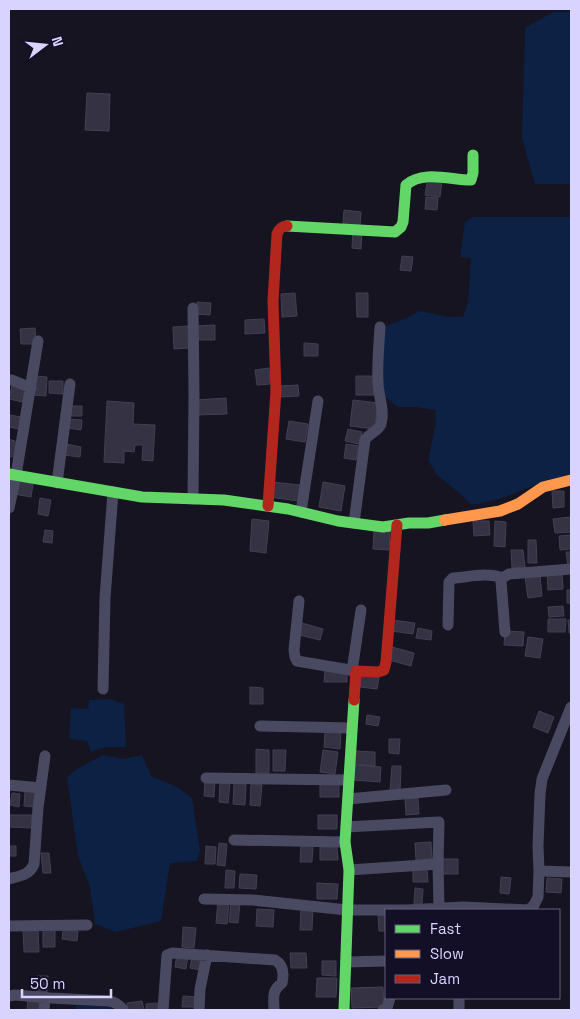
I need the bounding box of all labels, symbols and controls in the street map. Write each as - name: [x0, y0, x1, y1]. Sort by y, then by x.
- north arrow: [20, 20, 70, 70]
- text: N: [48, 34, 67, 48]
- legend: [385, 909, 560, 999]
- text: Fast: [430, 919, 461, 938]
- text: Slow: [430, 944, 464, 963]
- scale bar: [22, 966, 111, 998]
- text: Jam: [430, 969, 460, 988]
- text: 50 m: [30, 974, 65, 993]

